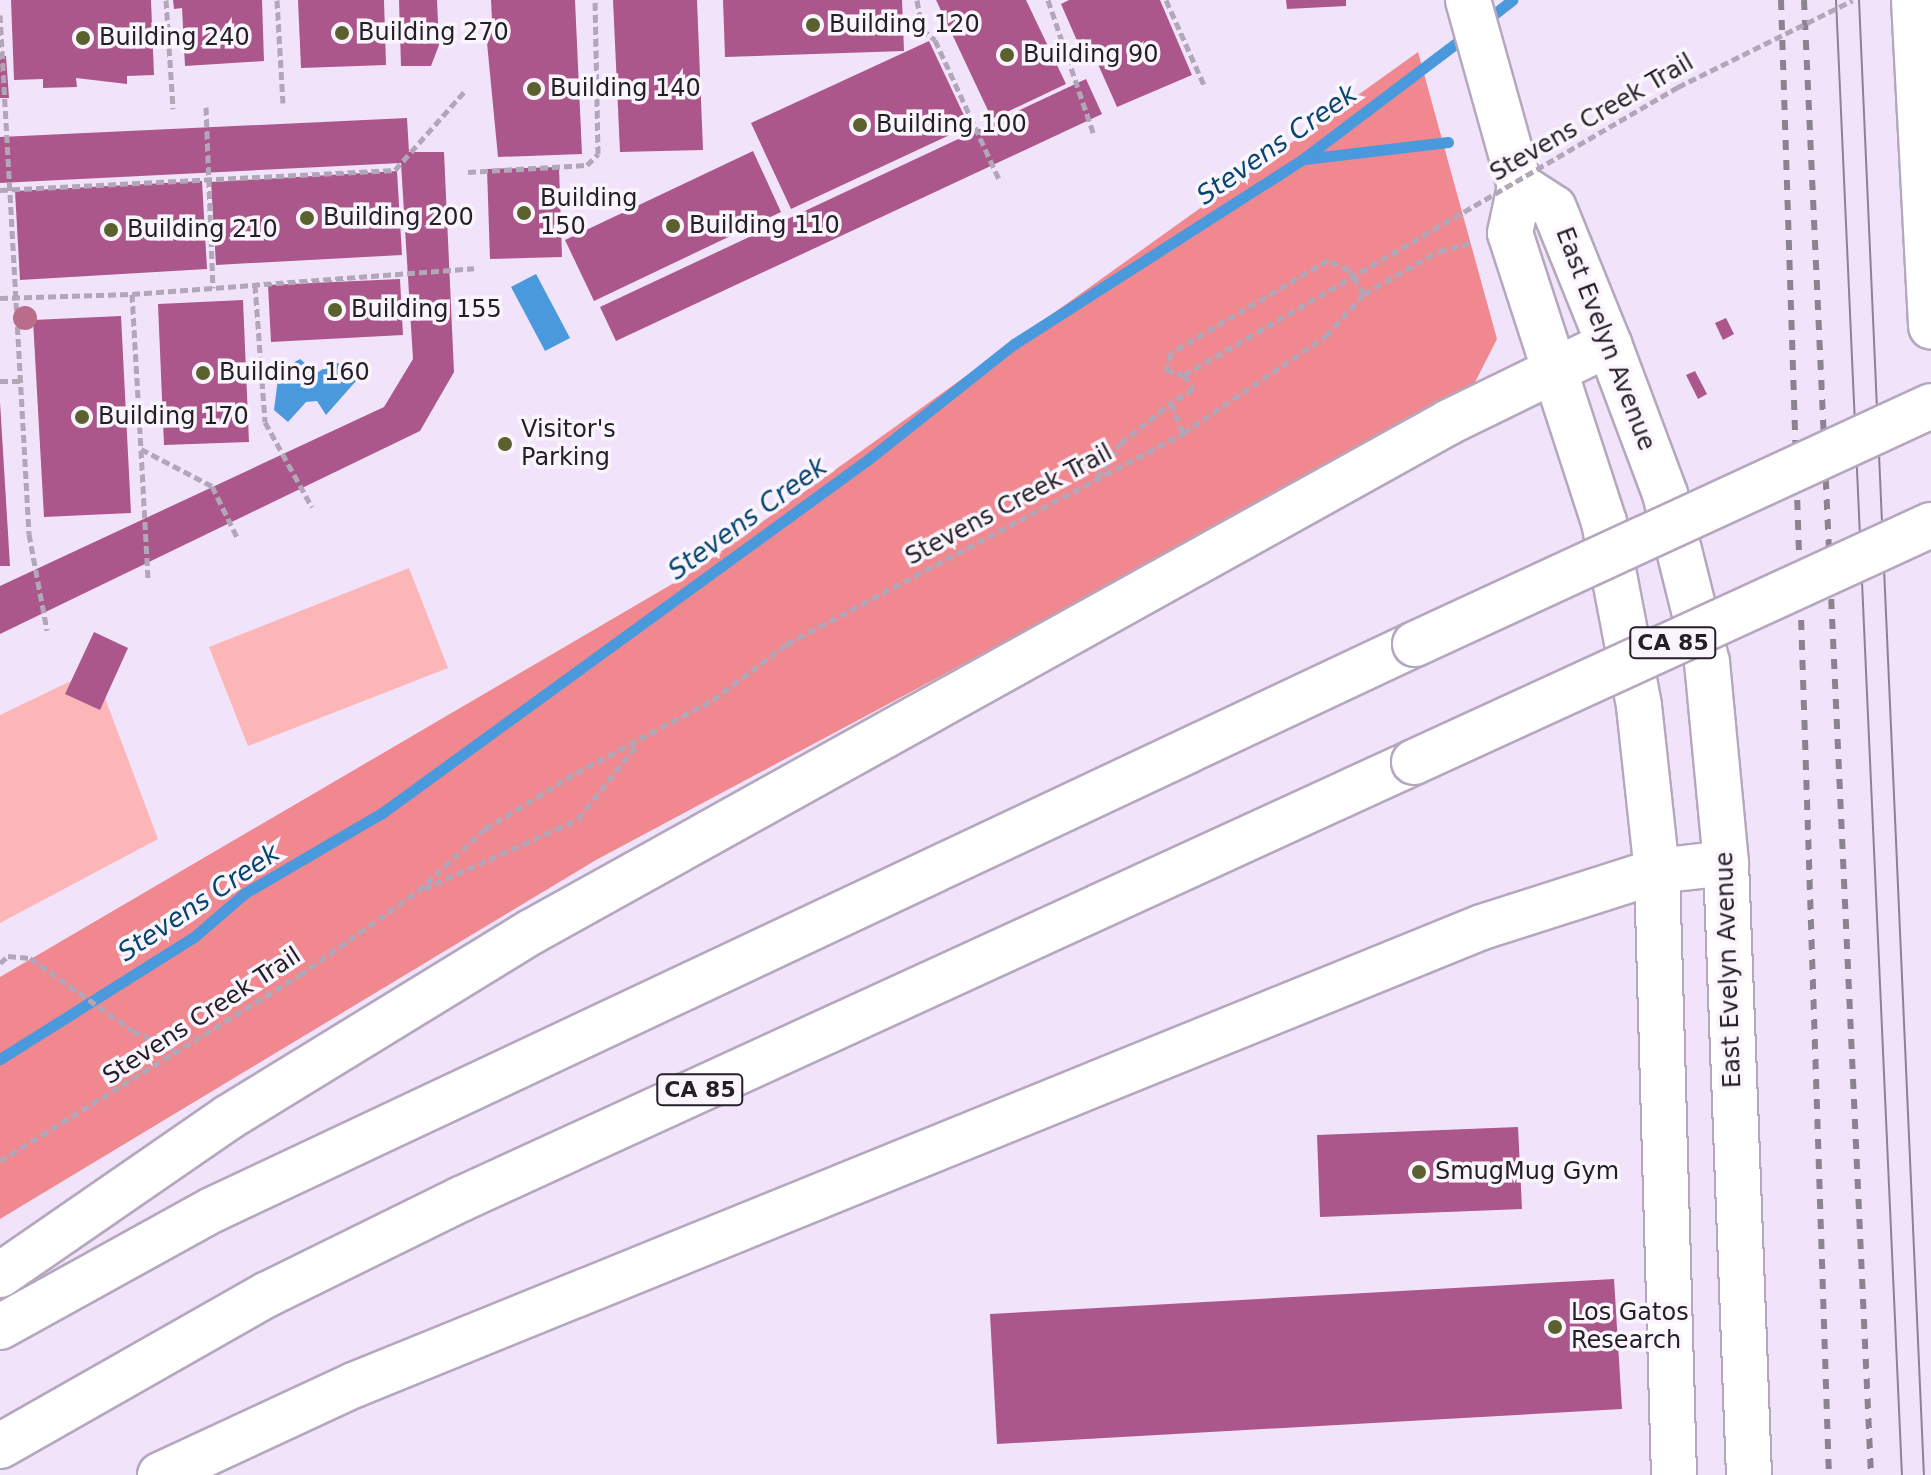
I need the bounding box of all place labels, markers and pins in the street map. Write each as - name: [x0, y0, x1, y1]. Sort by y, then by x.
- place label: Building 120: [829, 11, 980, 39]
- marker: Building 120: [804, 16, 822, 34]
- place label: Building 270: [358, 19, 509, 47]
- place label: Building 240: [99, 24, 250, 52]
- marker: Building 270: [333, 24, 351, 42]
- marker: Building 240: [74, 29, 92, 47]
- place label: Building 90: [1023, 41, 1159, 69]
- marker: Building 90: [998, 46, 1016, 64]
- place label: Building 140: [550, 75, 701, 103]
- marker: Building 140: [525, 80, 543, 98]
- place label: Building 100: [876, 111, 1027, 139]
- marker: Building 100: [851, 116, 869, 134]
- place label: Building 150: [540, 185, 637, 241]
- place label: Building 200: [323, 204, 474, 232]
- marker: Building 150: [515, 204, 533, 222]
- marker: Building 200: [298, 209, 316, 227]
- place label: Building 110: [689, 212, 840, 240]
- place label: Building 210: [127, 216, 278, 244]
- marker: Building 110: [664, 217, 682, 235]
- marker: Building 210: [102, 221, 120, 239]
- place label: Building 155: [351, 296, 502, 324]
- marker: Building 155: [326, 301, 344, 319]
- place label: Building 160: [219, 359, 370, 387]
- marker: Building 160: [194, 364, 212, 382]
- place label: Building 170: [98, 403, 249, 431]
- marker: Building 170: [73, 408, 91, 426]
- place label: Visitor's Parking: [521, 416, 616, 472]
- marker: Visitor's Parking: [496, 435, 514, 453]
- place label: SmugMug Gym: [1435, 1158, 1619, 1186]
- marker: SmugMug Gym: [1410, 1163, 1428, 1181]
- place label: Los Gatos Research: [1571, 1299, 1689, 1355]
- marker: Los Gatos Research: [1546, 1318, 1564, 1336]

